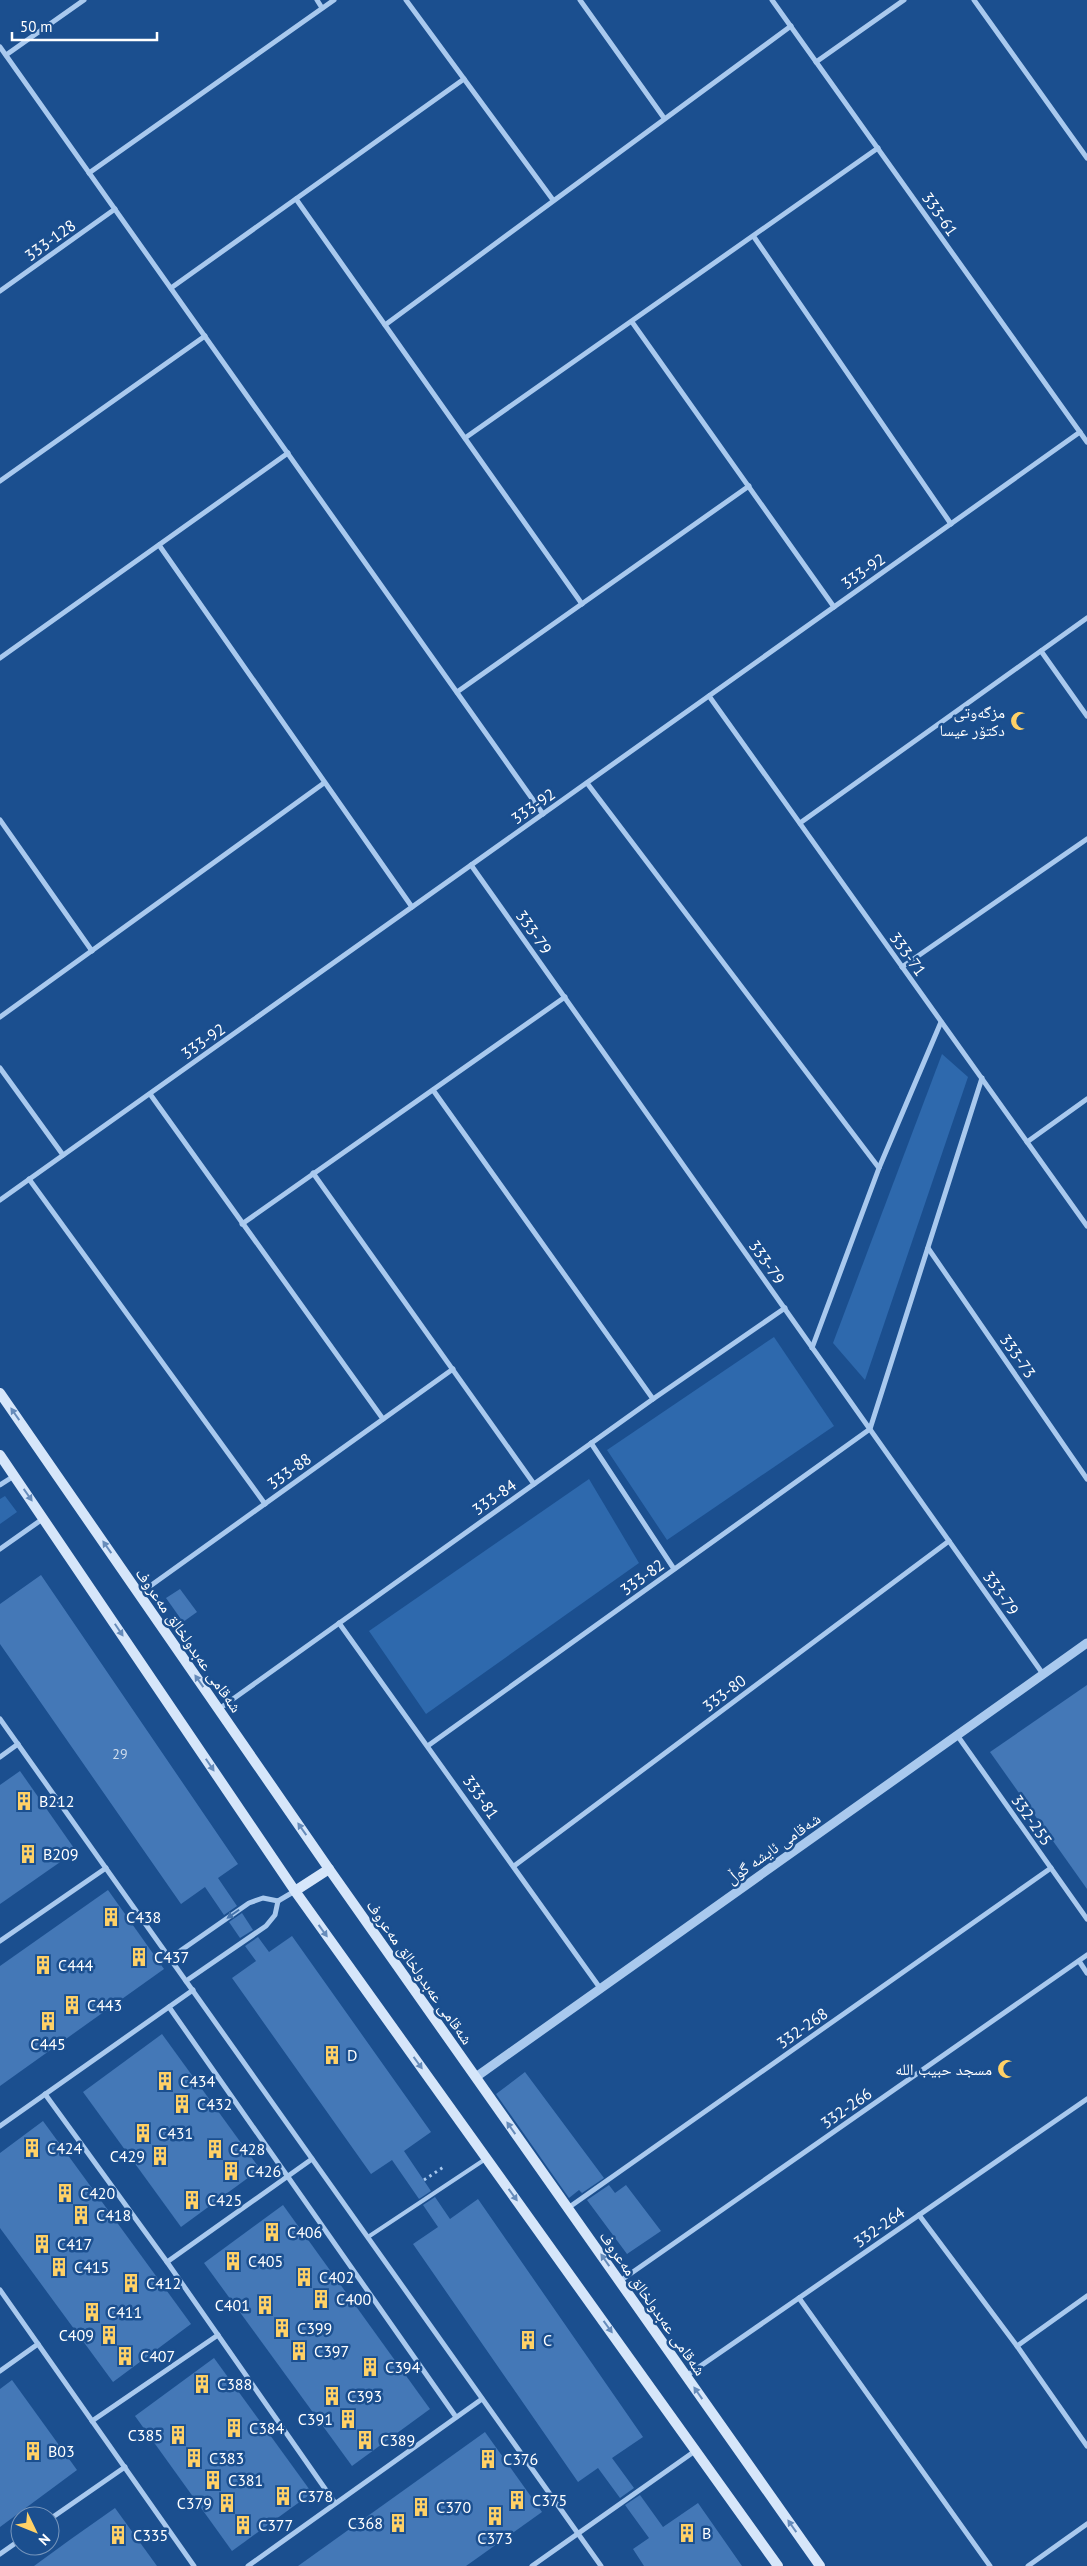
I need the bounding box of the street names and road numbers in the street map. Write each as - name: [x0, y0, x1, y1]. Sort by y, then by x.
- street label: 333-61: [918, 188, 962, 240]
- street label: 333-128: [21, 215, 79, 265]
- street label: 333-92: [837, 549, 889, 593]
- street label: 333-92: [507, 784, 559, 828]
- street label: 333-79: [512, 906, 556, 958]
- street label: 333-71: [885, 928, 931, 980]
- street label: 333-92: [177, 1019, 229, 1063]
- street label: 333-79: [745, 1236, 789, 1288]
- street label: 333-73: [996, 1330, 1040, 1382]
- street label: 333-88: [263, 1448, 315, 1494]
- street label: 333-84: [468, 1474, 520, 1519]
- street label: 333-82: [616, 1554, 668, 1600]
- street label: شەقامی عەبدولخالق مەعروف: [131, 1564, 247, 1717]
- street label: 333-79: [979, 1567, 1023, 1619]
- street label: 333-80: [698, 1670, 750, 1716]
- street label: 333-81: [459, 1771, 503, 1823]
- street label: 332-255: [1007, 1790, 1057, 1850]
- street label: شەقامی ئایشە گوڵ: [722, 1808, 825, 1889]
- street label: شەقامی عەبدولخالق مەعروف: [362, 1896, 478, 2049]
- street label: 332-268: [772, 2003, 832, 2053]
- street label: 332-266: [816, 2083, 876, 2133]
- street label: 332-264: [849, 2202, 909, 2252]
- street label: شەقامی عەبدولخالق مەعروف: [595, 2227, 711, 2380]

